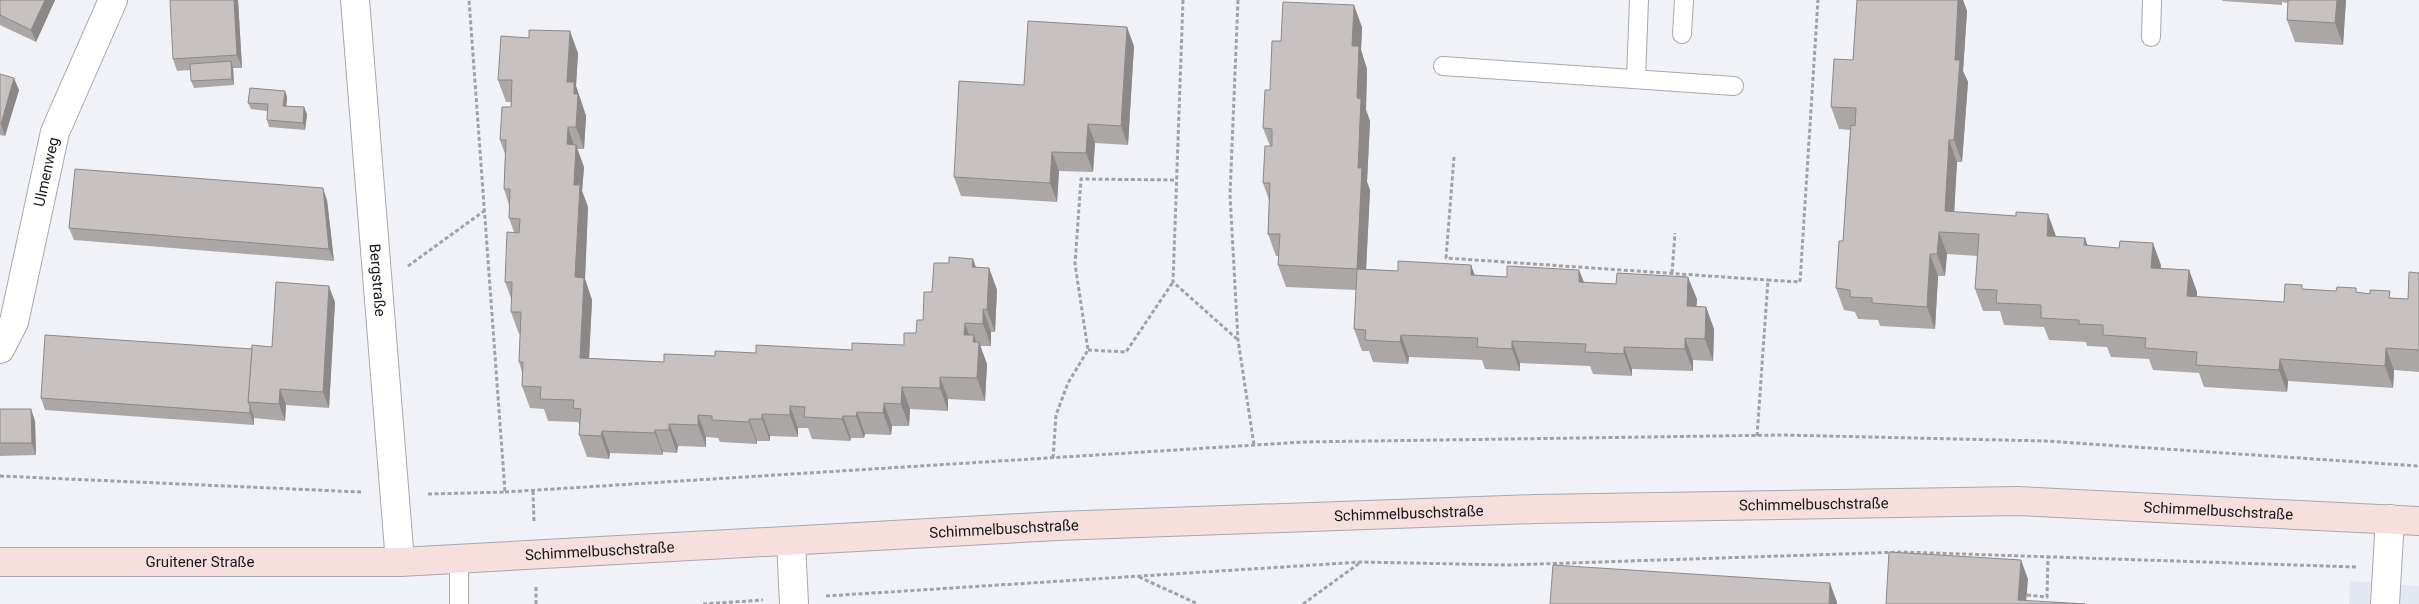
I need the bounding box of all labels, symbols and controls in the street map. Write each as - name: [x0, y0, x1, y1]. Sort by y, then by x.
- street label: Ulmenweg: [30, 136, 63, 208]
- street label: Bergstraße: [366, 243, 389, 317]
- street label: Schimmelbuschstraße: [1739, 494, 1889, 515]
- street label: Schimmelbuschstraße: [2143, 498, 2294, 524]
- street label: Schimmelbuschstraße: [1334, 502, 1484, 525]
- street label: Schimmelbuschstraße: [929, 516, 1079, 542]
- street label: Schimmelbuschstraße: [524, 538, 675, 564]
- street label: Gruitener Straße: [146, 553, 254, 571]

